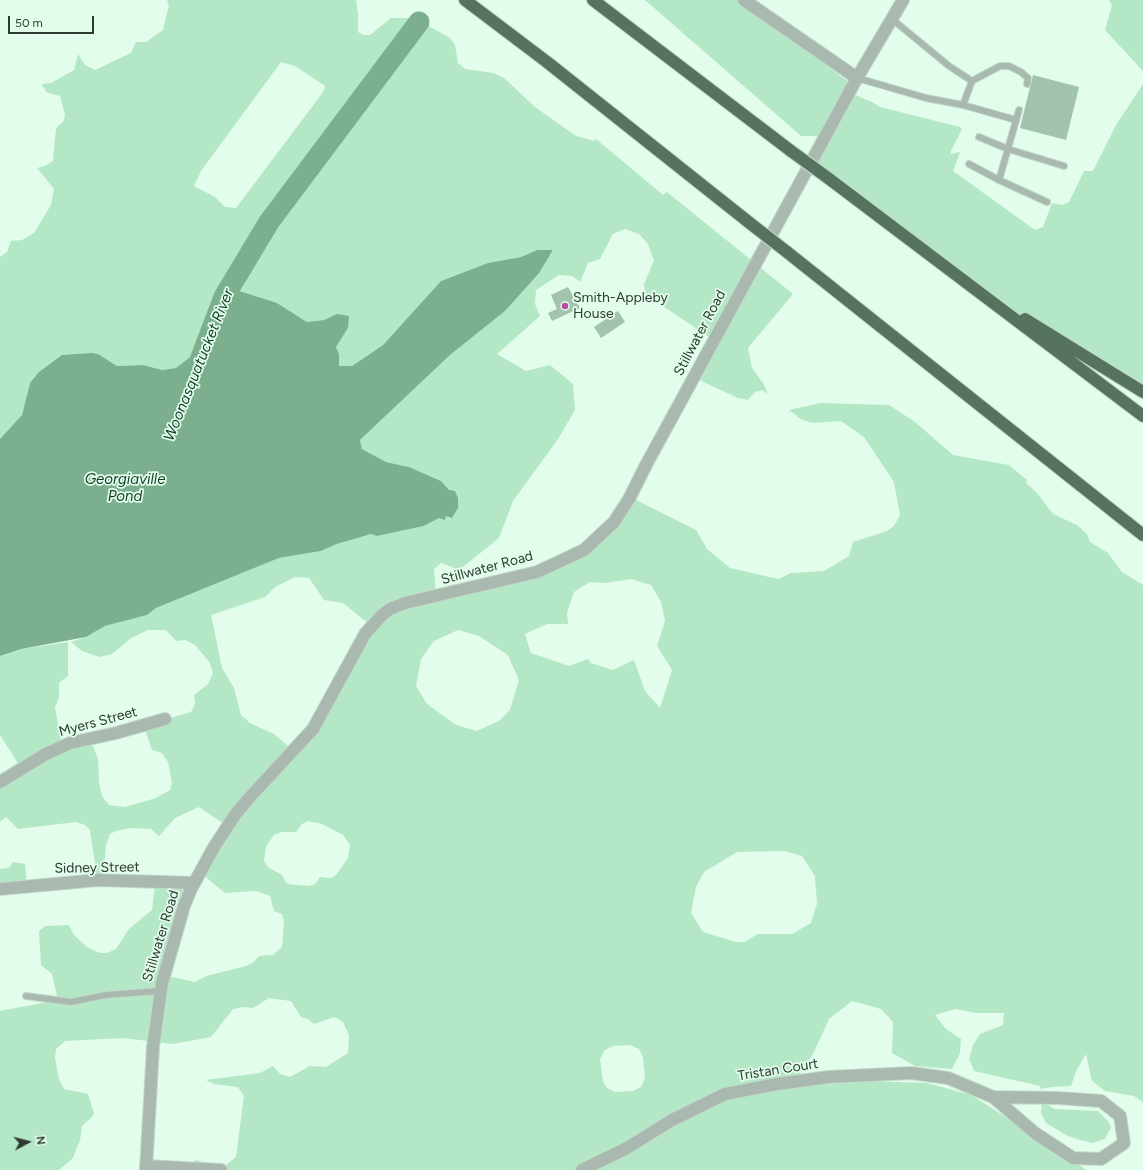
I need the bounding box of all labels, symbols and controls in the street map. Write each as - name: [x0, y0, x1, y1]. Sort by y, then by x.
- scale bar: [10, 8, 96, 34]
- text: 50 m: [15, 16, 43, 30]
- water label: Woonasquatucket River: [160, 286, 238, 444]
- street label: Stillwater Road: [670, 287, 730, 379]
- place label: Smith-Appleby House: [573, 290, 668, 322]
- marker: Smith-Appleby House: [560, 301, 570, 311]
- water label: Georgiaville Pond: [85, 471, 165, 506]
- street label: Stillwater Road: [439, 548, 535, 588]
- street label: Myers Street: [57, 703, 139, 741]
- street label: Sidney Street: [54, 859, 140, 877]
- street label: Stillwater Road: [139, 888, 183, 984]
- street label: Tristan Court: [737, 1055, 819, 1085]
- north arrow: [8, 1122, 48, 1162]
- text: N: [33, 1135, 47, 1145]

